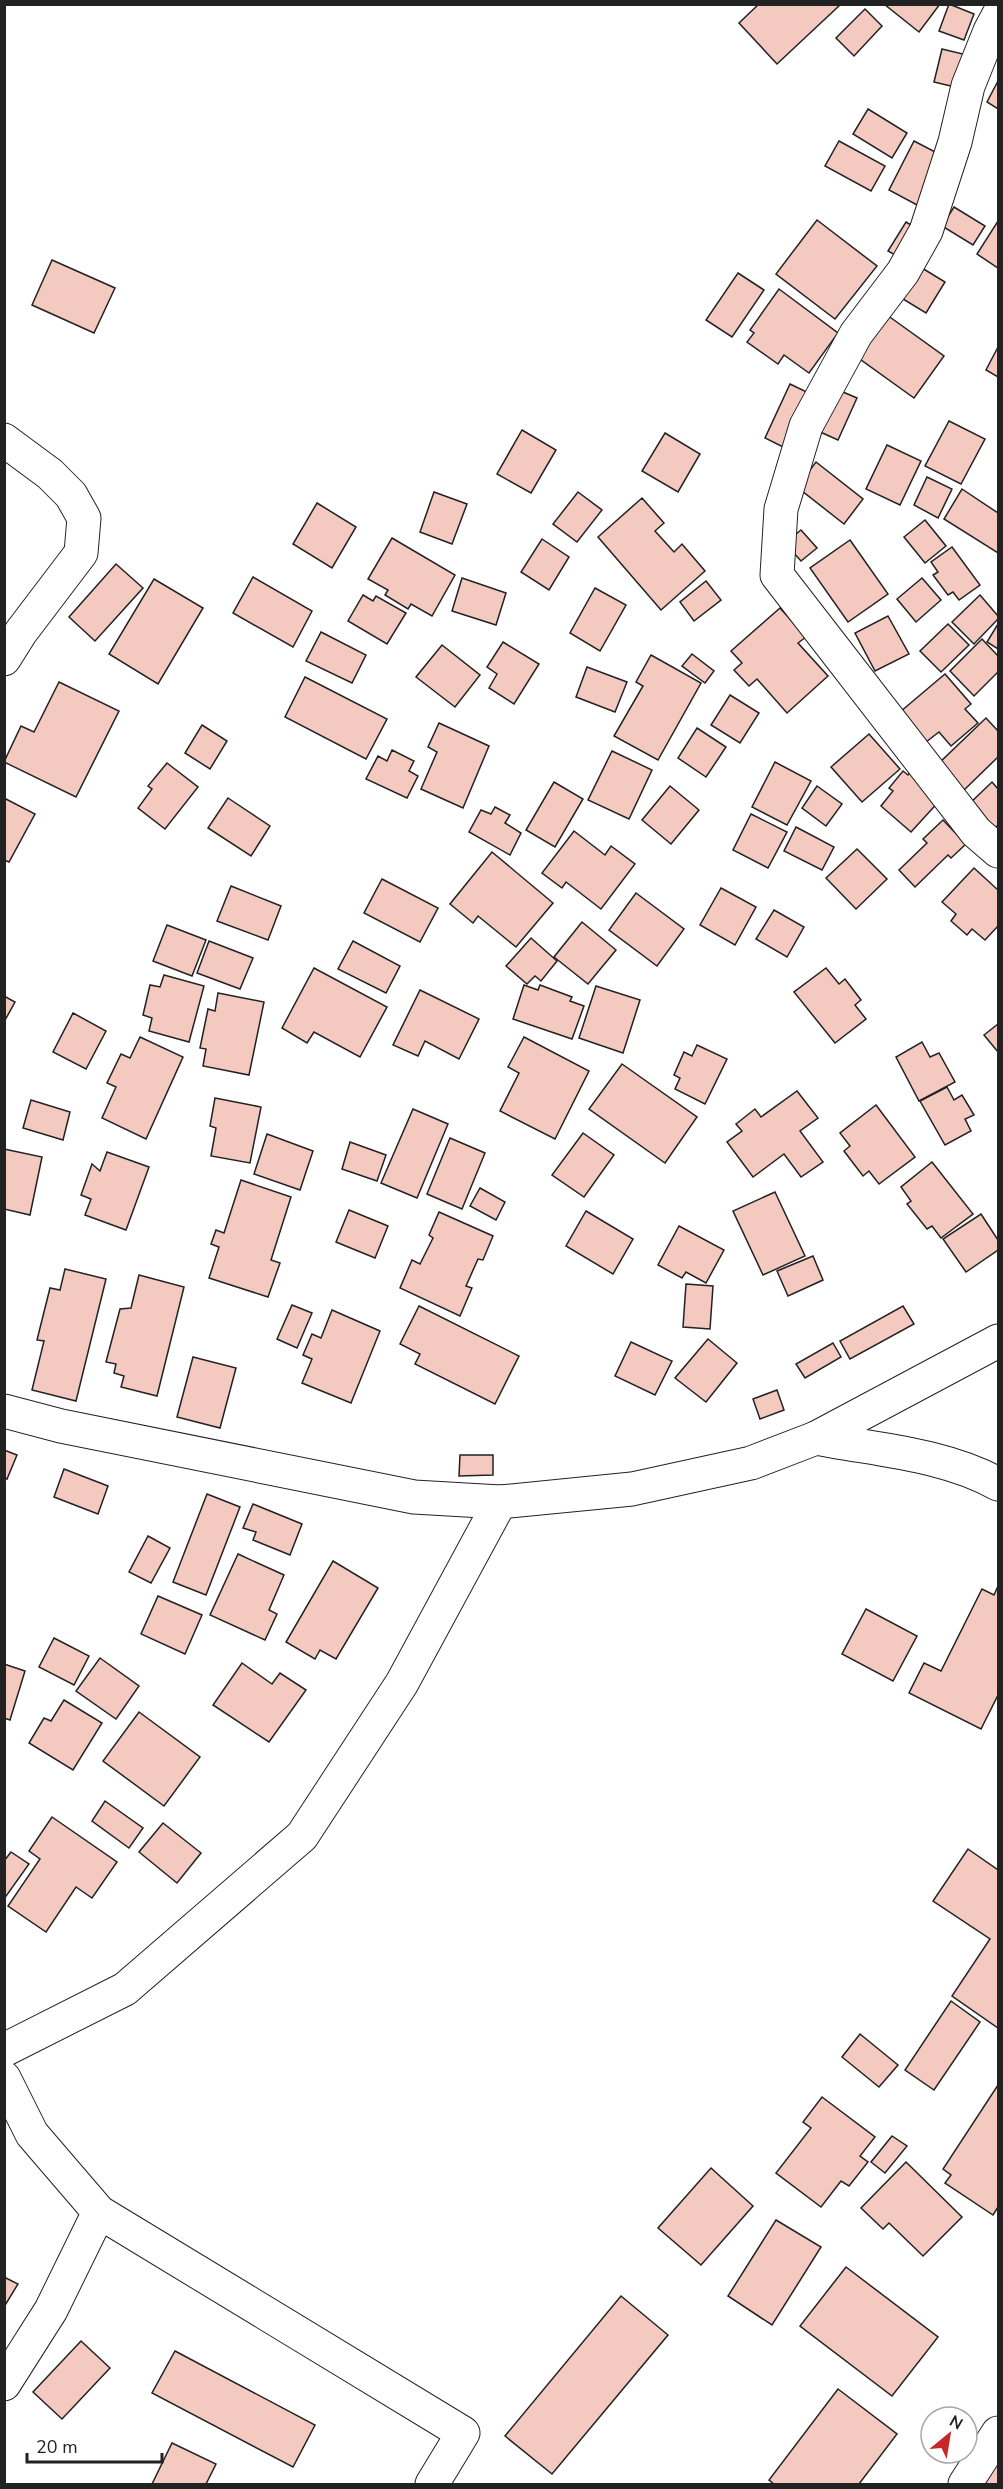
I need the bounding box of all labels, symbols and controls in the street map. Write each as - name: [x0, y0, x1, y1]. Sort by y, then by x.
- north arrow: [919, 2405, 979, 2465]
- text: N: [945, 2410, 967, 2435]
- scale bar: [27, 2426, 162, 2464]
- text: 20 m: [36, 2435, 78, 2459]

